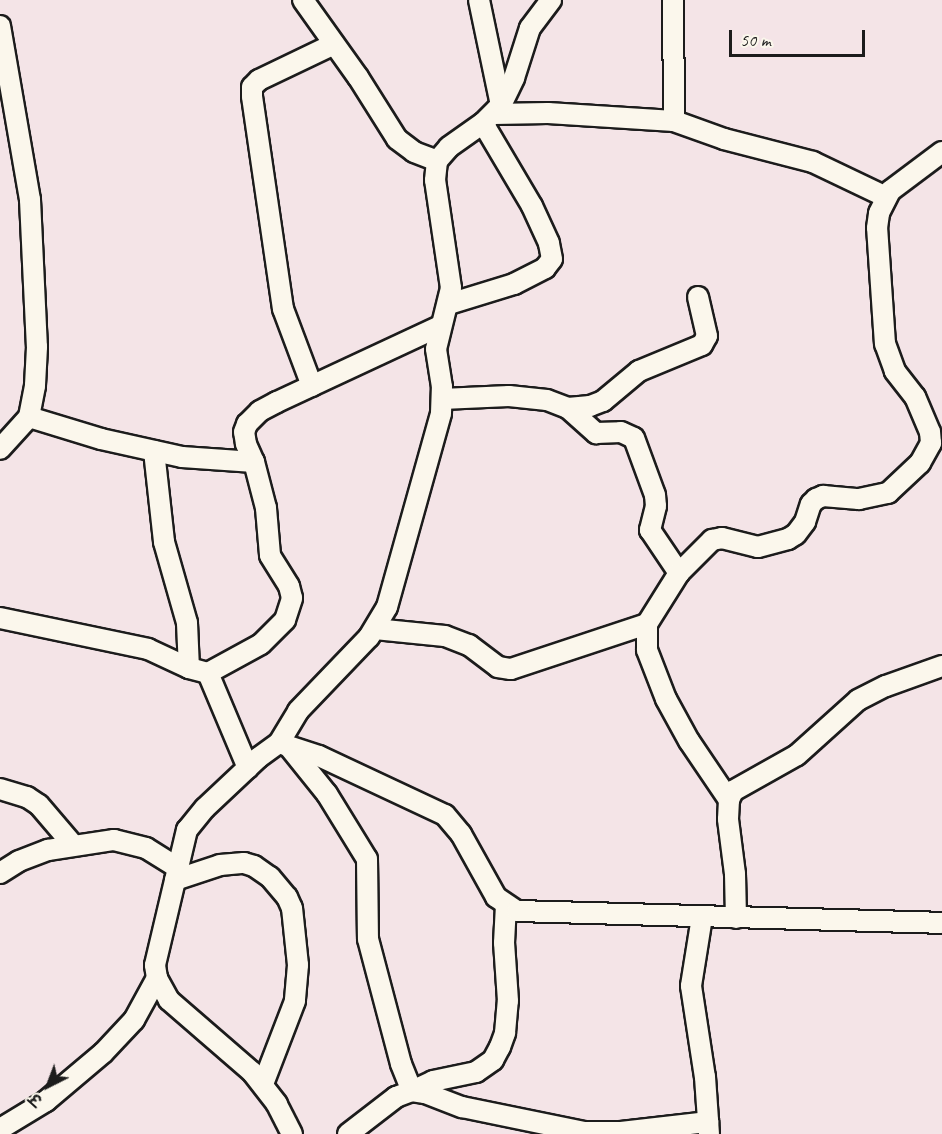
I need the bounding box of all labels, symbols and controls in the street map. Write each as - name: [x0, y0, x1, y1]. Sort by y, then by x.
- scale bar: [732, 18, 868, 56]
- text: 50 m: [740, 29, 771, 51]
- north arrow: [18, 1056, 78, 1116]
- text: उ: [25, 1088, 47, 1110]

